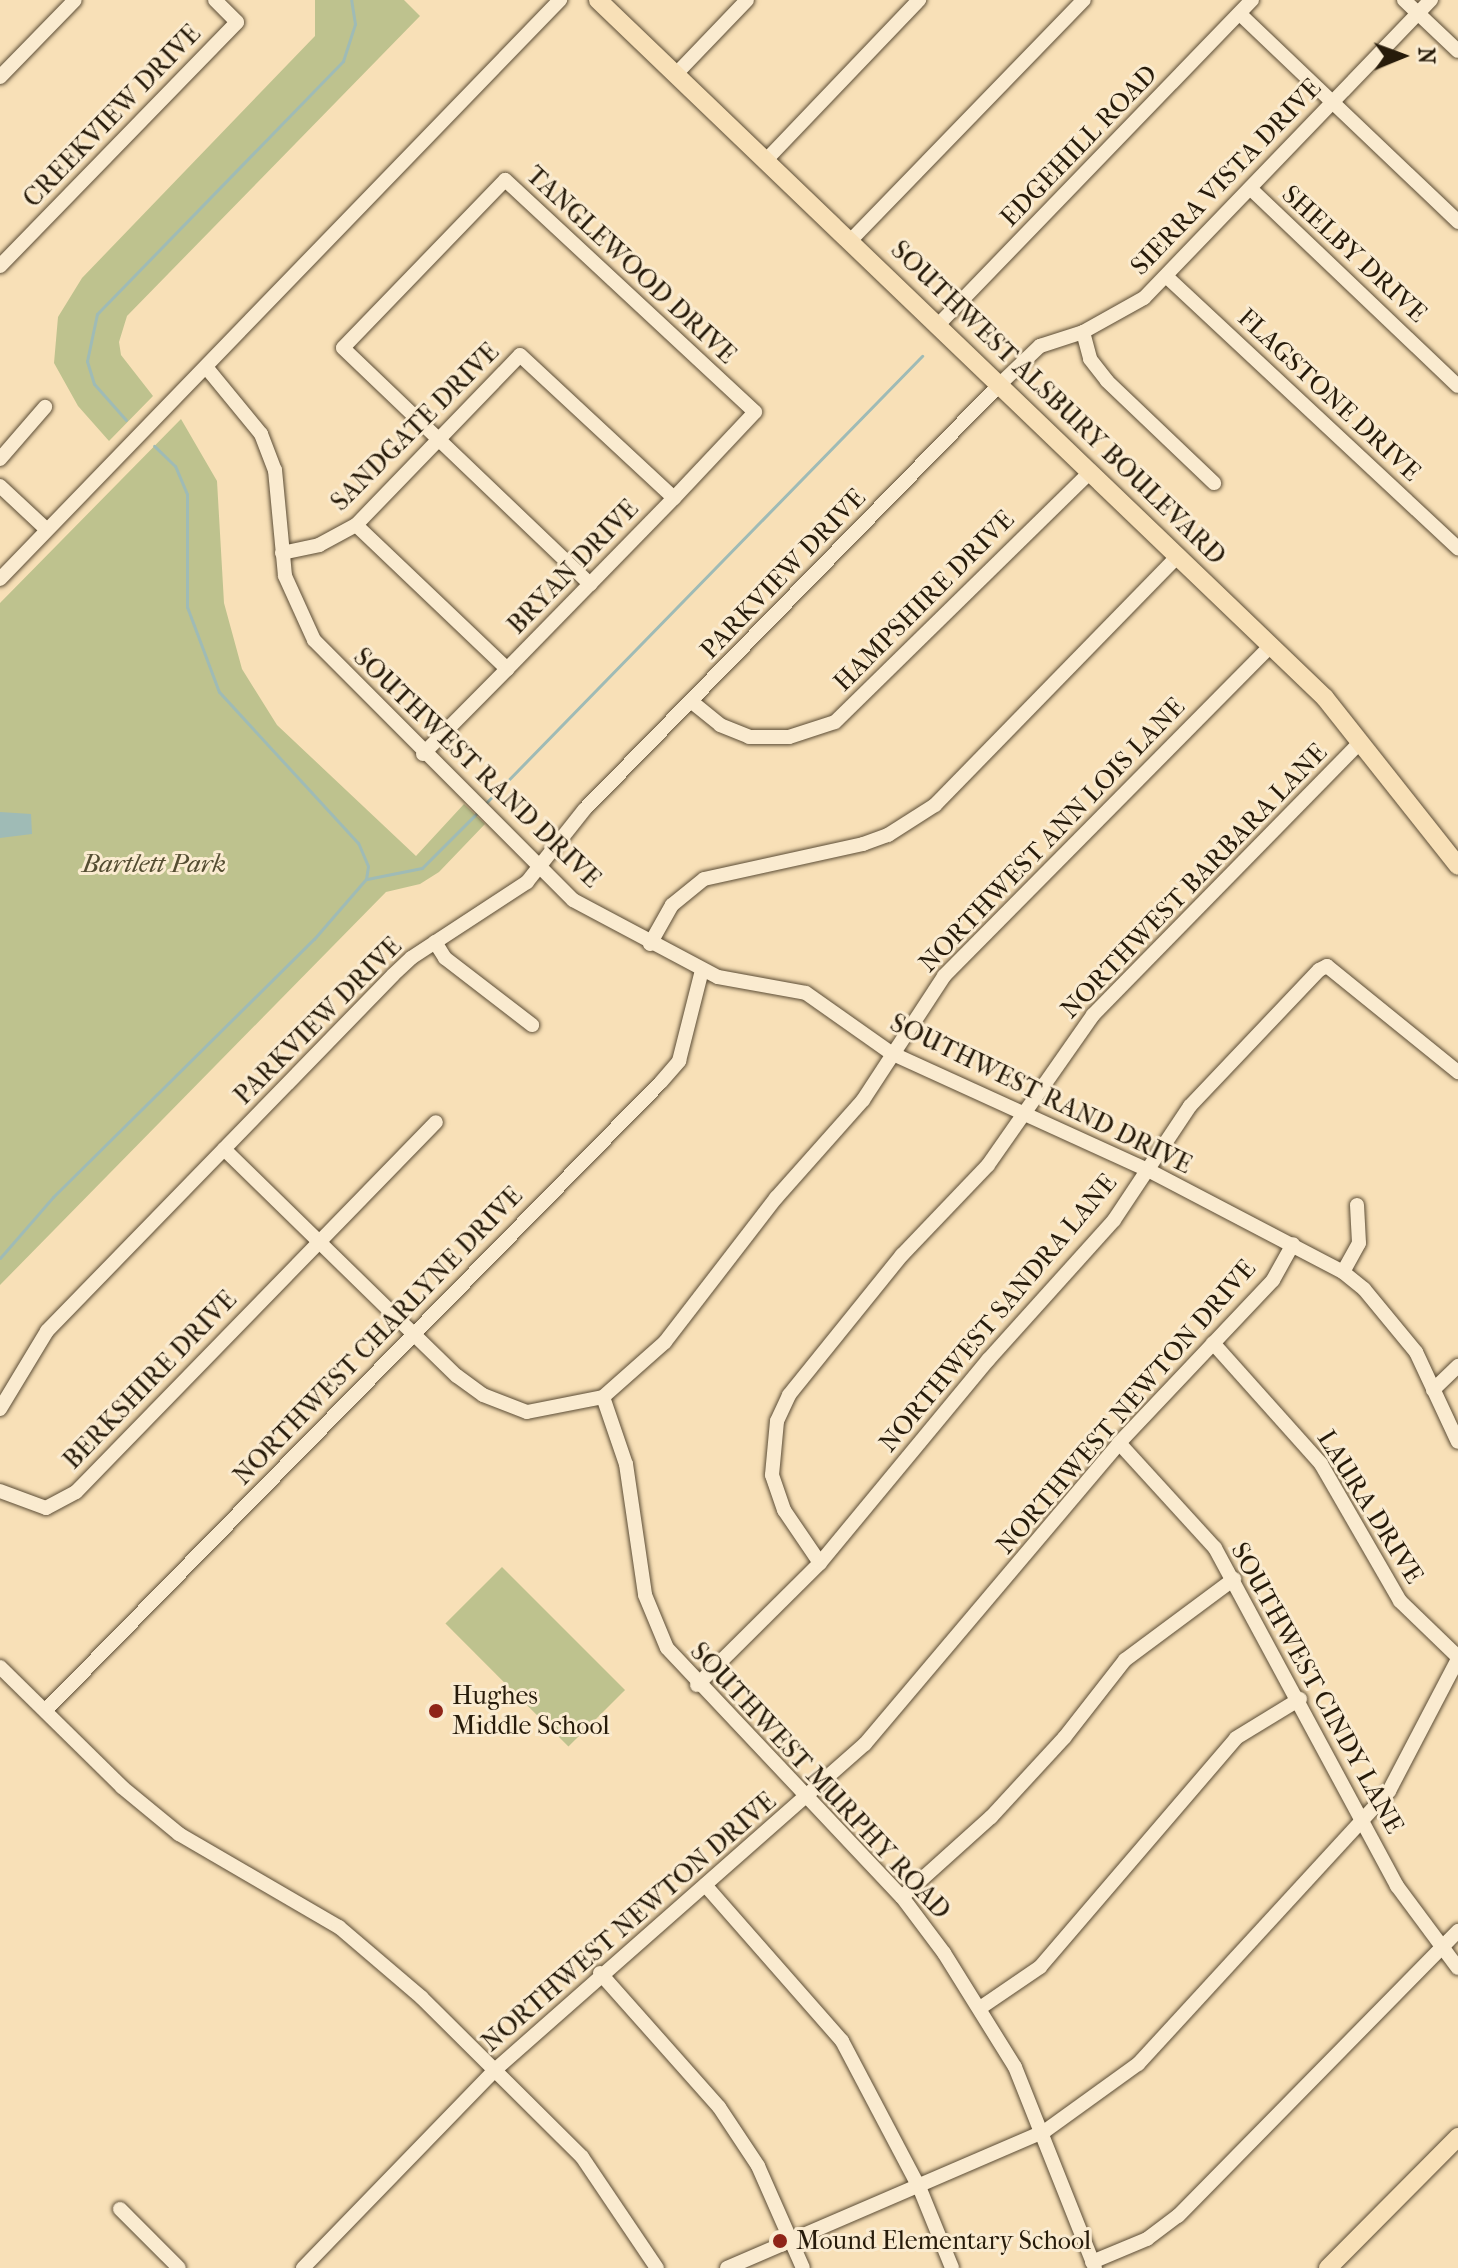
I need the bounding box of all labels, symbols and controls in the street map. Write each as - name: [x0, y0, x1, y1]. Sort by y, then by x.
- north arrow: [1362, 16, 1442, 96]
- street label: CREEKVIEW DRIVE: [17, 18, 207, 214]
- text: N: [1413, 47, 1439, 64]
- street label: EDGEHILL ROAD: [994, 59, 1164, 233]
- street label: SIERRA VISTA DRIVE: [1124, 72, 1328, 282]
- street label: TANGLEWOOD DRIVE: [520, 160, 742, 370]
- street label: SHELBY DRIVE: [1275, 179, 1433, 329]
- street label: SOUTHWEST ALSBURY BOULEVARD: [884, 234, 1232, 572]
- street label: FLAGSTONE DRIVE: [1231, 302, 1427, 488]
- street label: SANDGATE DRIVE: [324, 336, 506, 518]
- street label: PARKVIEW DRIVE: [694, 483, 872, 665]
- street label: BRYAN DRIVE: [501, 493, 645, 641]
- street label: HAMPSHIRE DRIVE: [827, 504, 1021, 698]
- street label: SOUTHWEST RAND DRIVE: [347, 641, 607, 895]
- street label: NORTHWEST ANN LOIS LANE: [913, 691, 1191, 979]
- street label: NORTHWEST BARBARA LANE: [1054, 737, 1334, 1025]
- park label: Bartlett Park: [82, 848, 226, 880]
- street label: PARKVIEW DRIVE: [228, 931, 408, 1111]
- street label: SOUTHWEST RAND DRIVE: [885, 1007, 1197, 1181]
- street label: NORTHWEST SANDRA LANE: [873, 1168, 1123, 1458]
- street label: NORTHWEST CHARLYNE DRIVE: [227, 1180, 529, 1492]
- street label: NORTHWEST NEWTON DRIVE: [990, 1253, 1262, 1561]
- street label: BERKSHIRE DRIVE: [57, 1284, 243, 1476]
- street label: LAURA DRIVE: [1310, 1424, 1430, 1590]
- street label: SOUTHWEST CINDY LANE: [1224, 1537, 1410, 1839]
- street label: SOUTHWEST MURPHY ROAD: [683, 1636, 957, 1926]
- place label: Hughes Middle School: [452, 1680, 610, 1742]
- marker: Hughes Middle School: [427, 1702, 445, 1720]
- street label: NORTHWEST NEWTON DRIVE: [475, 1786, 783, 2058]
- place label: Mound Elementary School: [796, 2225, 1091, 2257]
- marker: Mound Elementary School: [771, 2232, 789, 2250]

